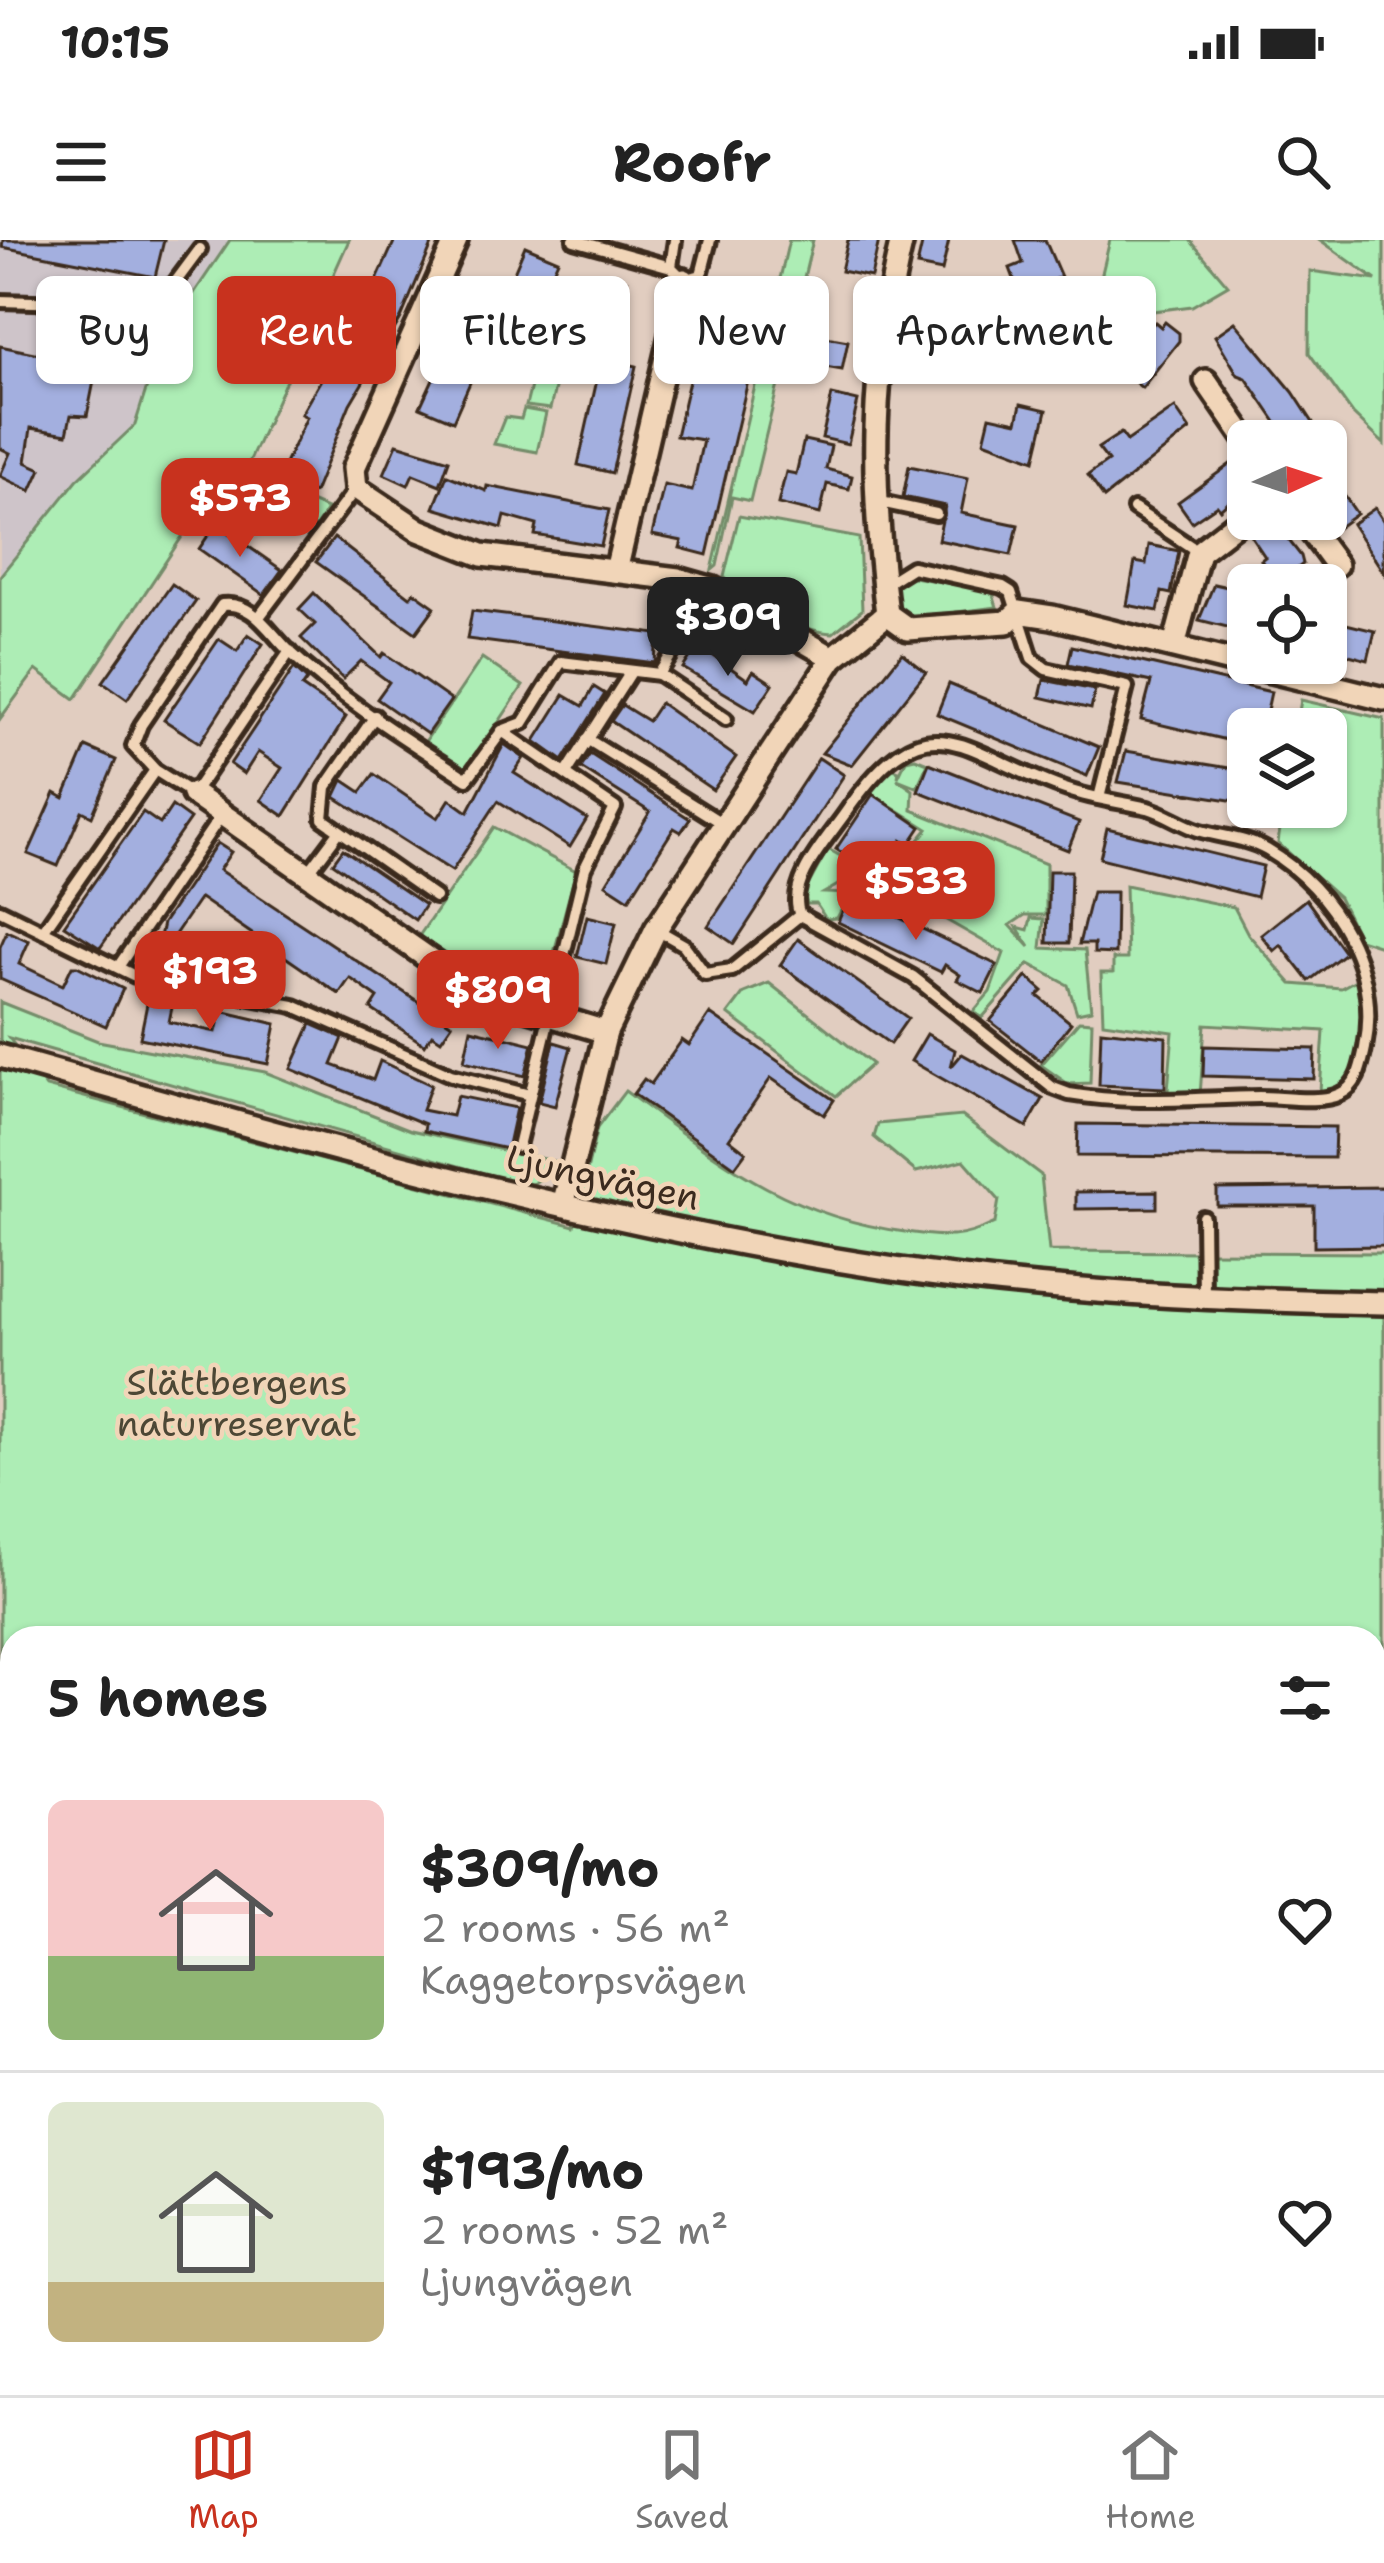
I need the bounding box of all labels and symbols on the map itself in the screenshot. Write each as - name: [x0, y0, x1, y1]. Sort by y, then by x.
- north arrow: [1227, 420, 1347, 540]
- pin: $573: [169, 458, 311, 560]
- pin: $309: [657, 577, 799, 679]
- pin: $533: [845, 841, 987, 943]
- pin: $193: [139, 931, 281, 1033]
- pin: $809: [427, 950, 569, 1052]
- street label: Ljungvägen: [502, 1133, 704, 1222]
- park label: Slättbergens naturreservat: [117, 1358, 357, 1448]

